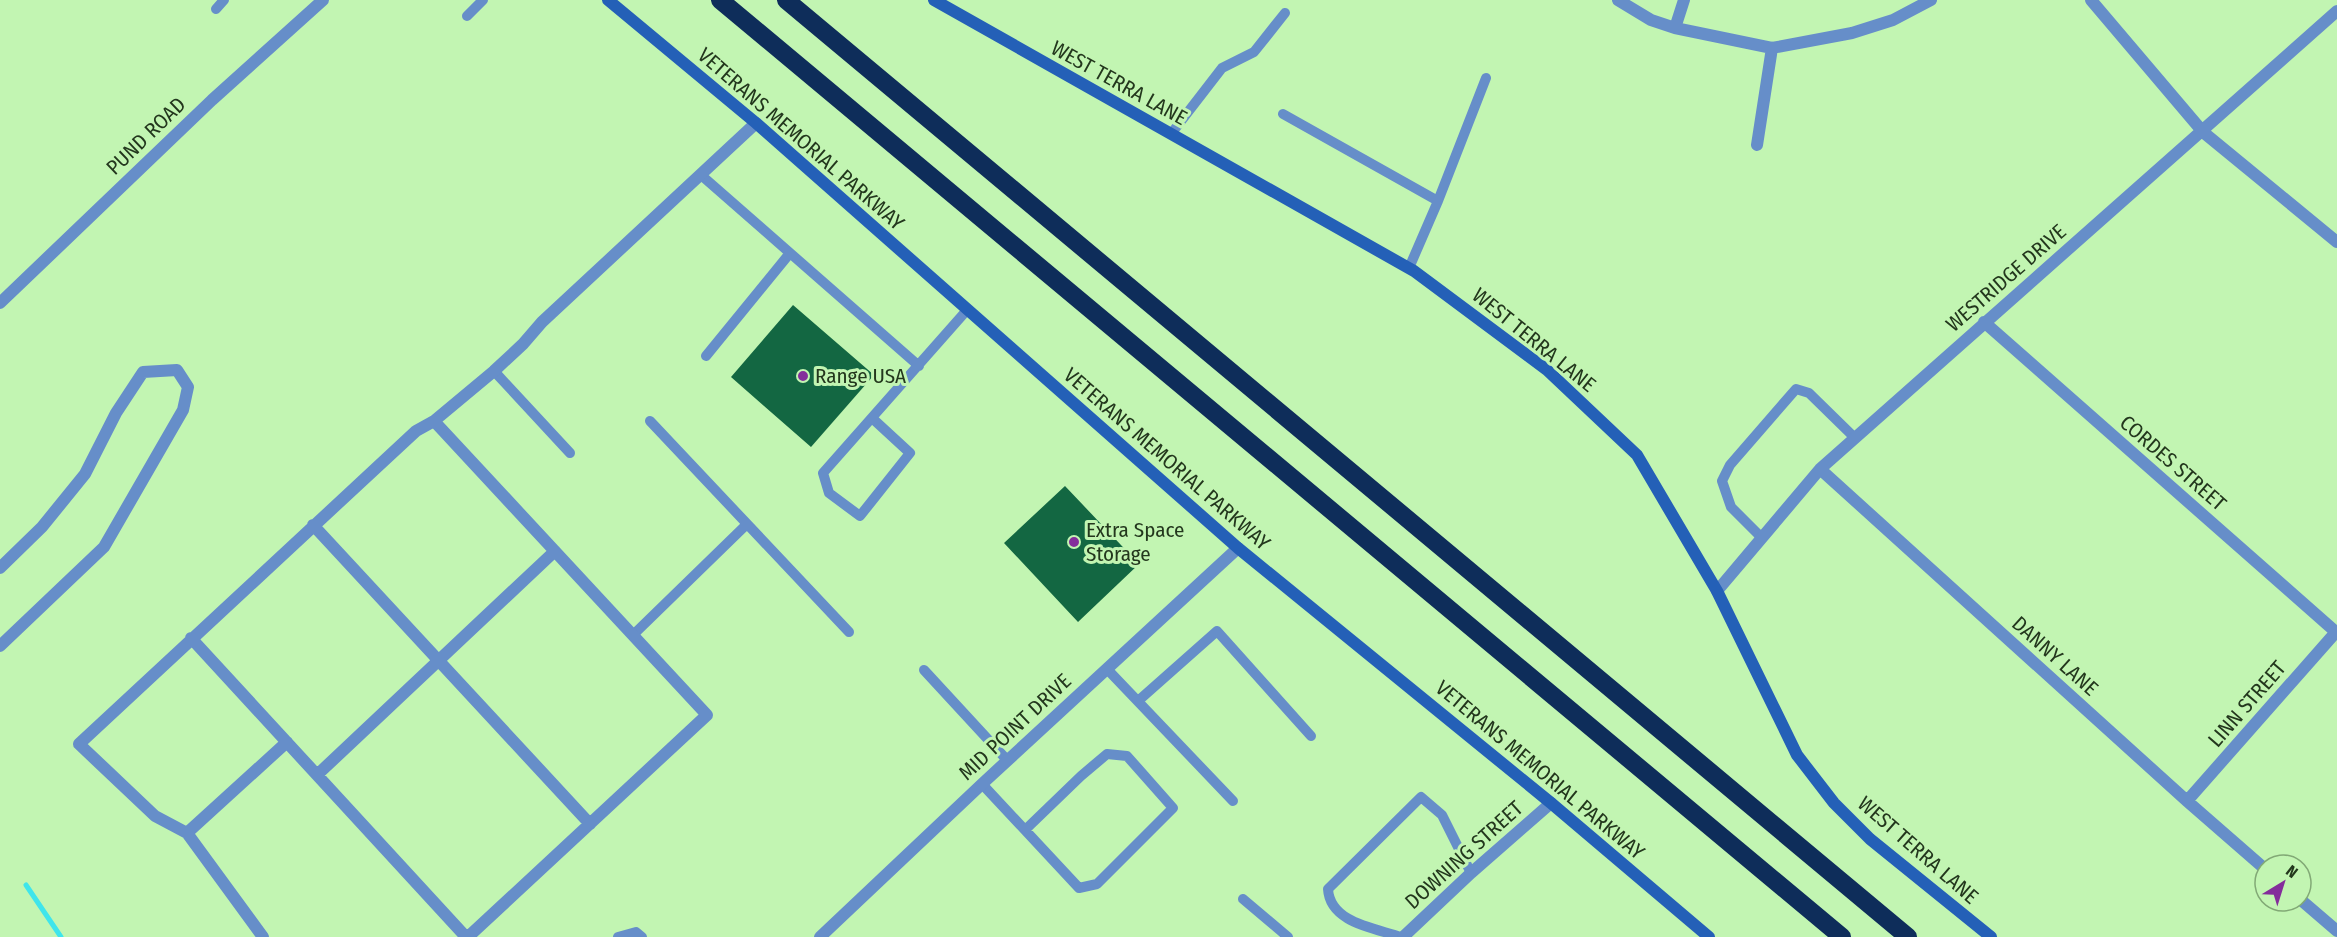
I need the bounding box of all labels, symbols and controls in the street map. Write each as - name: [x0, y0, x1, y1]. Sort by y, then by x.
- street label: WEST TERRA LANE: [1046, 35, 1192, 131]
- street label: VETERANS MEMORIAL PARKWAY: [692, 42, 910, 236]
- street label: PUND ROAD: [101, 92, 191, 180]
- street label: WESTRIDGE DRIVE: [1941, 219, 2072, 337]
- street label: WEST TERRA LANE: [1467, 282, 1601, 398]
- street label: VETERANS MEMORIAL PARKWAY: [1058, 362, 1276, 556]
- place label: Range USA: [815, 363, 906, 389]
- marker: Range USA: [796, 369, 810, 383]
- street label: CORDES STREET: [2114, 410, 2232, 516]
- place label: Extra Space Storage: [1086, 517, 1184, 567]
- marker: Extra Space Storage: [1067, 535, 1081, 549]
- street label: DANNY LANE: [2007, 611, 2104, 702]
- street label: LINN STREET: [2202, 655, 2292, 752]
- street label: MID POINT DRIVE: [953, 668, 1077, 786]
- street label: VETERANS MEMORIAL PARKWAY: [1430, 675, 1650, 866]
- street label: WEST TERRA LANE: [1852, 791, 1984, 910]
- street label: DOWNING STREET: [1400, 795, 1529, 915]
- north arrow: [2253, 853, 2313, 913]
- text: N: [2282, 861, 2302, 882]

